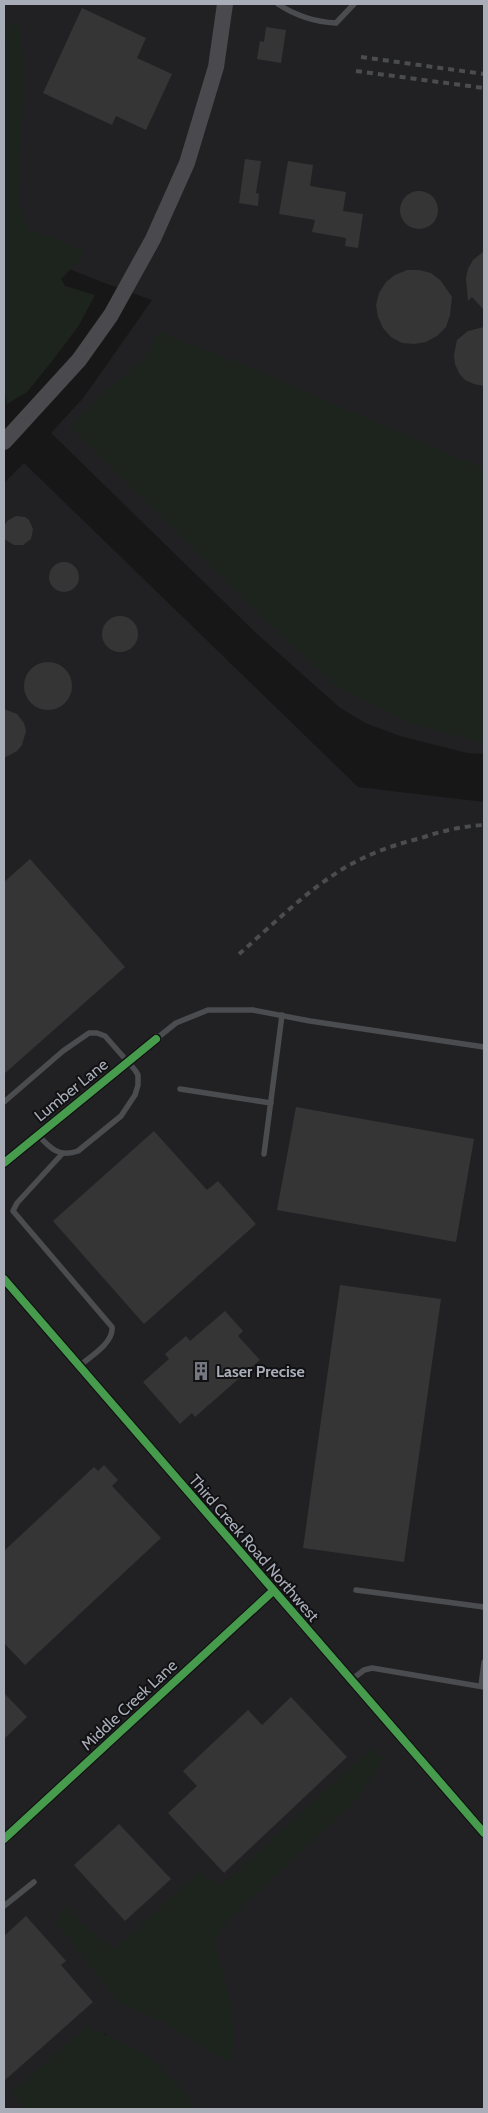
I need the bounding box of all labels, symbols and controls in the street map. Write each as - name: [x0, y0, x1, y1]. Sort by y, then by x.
- street label: Lumber Lane: [30, 1055, 112, 1125]
- building icon: Laser Precise: [190, 1360, 212, 1382]
- place label: Laser Precise: [216, 1362, 305, 1381]
- street label: Third Creek Road Northwest: [185, 1471, 323, 1626]
- street label: Middle Creek Lane: [77, 1656, 181, 1754]

